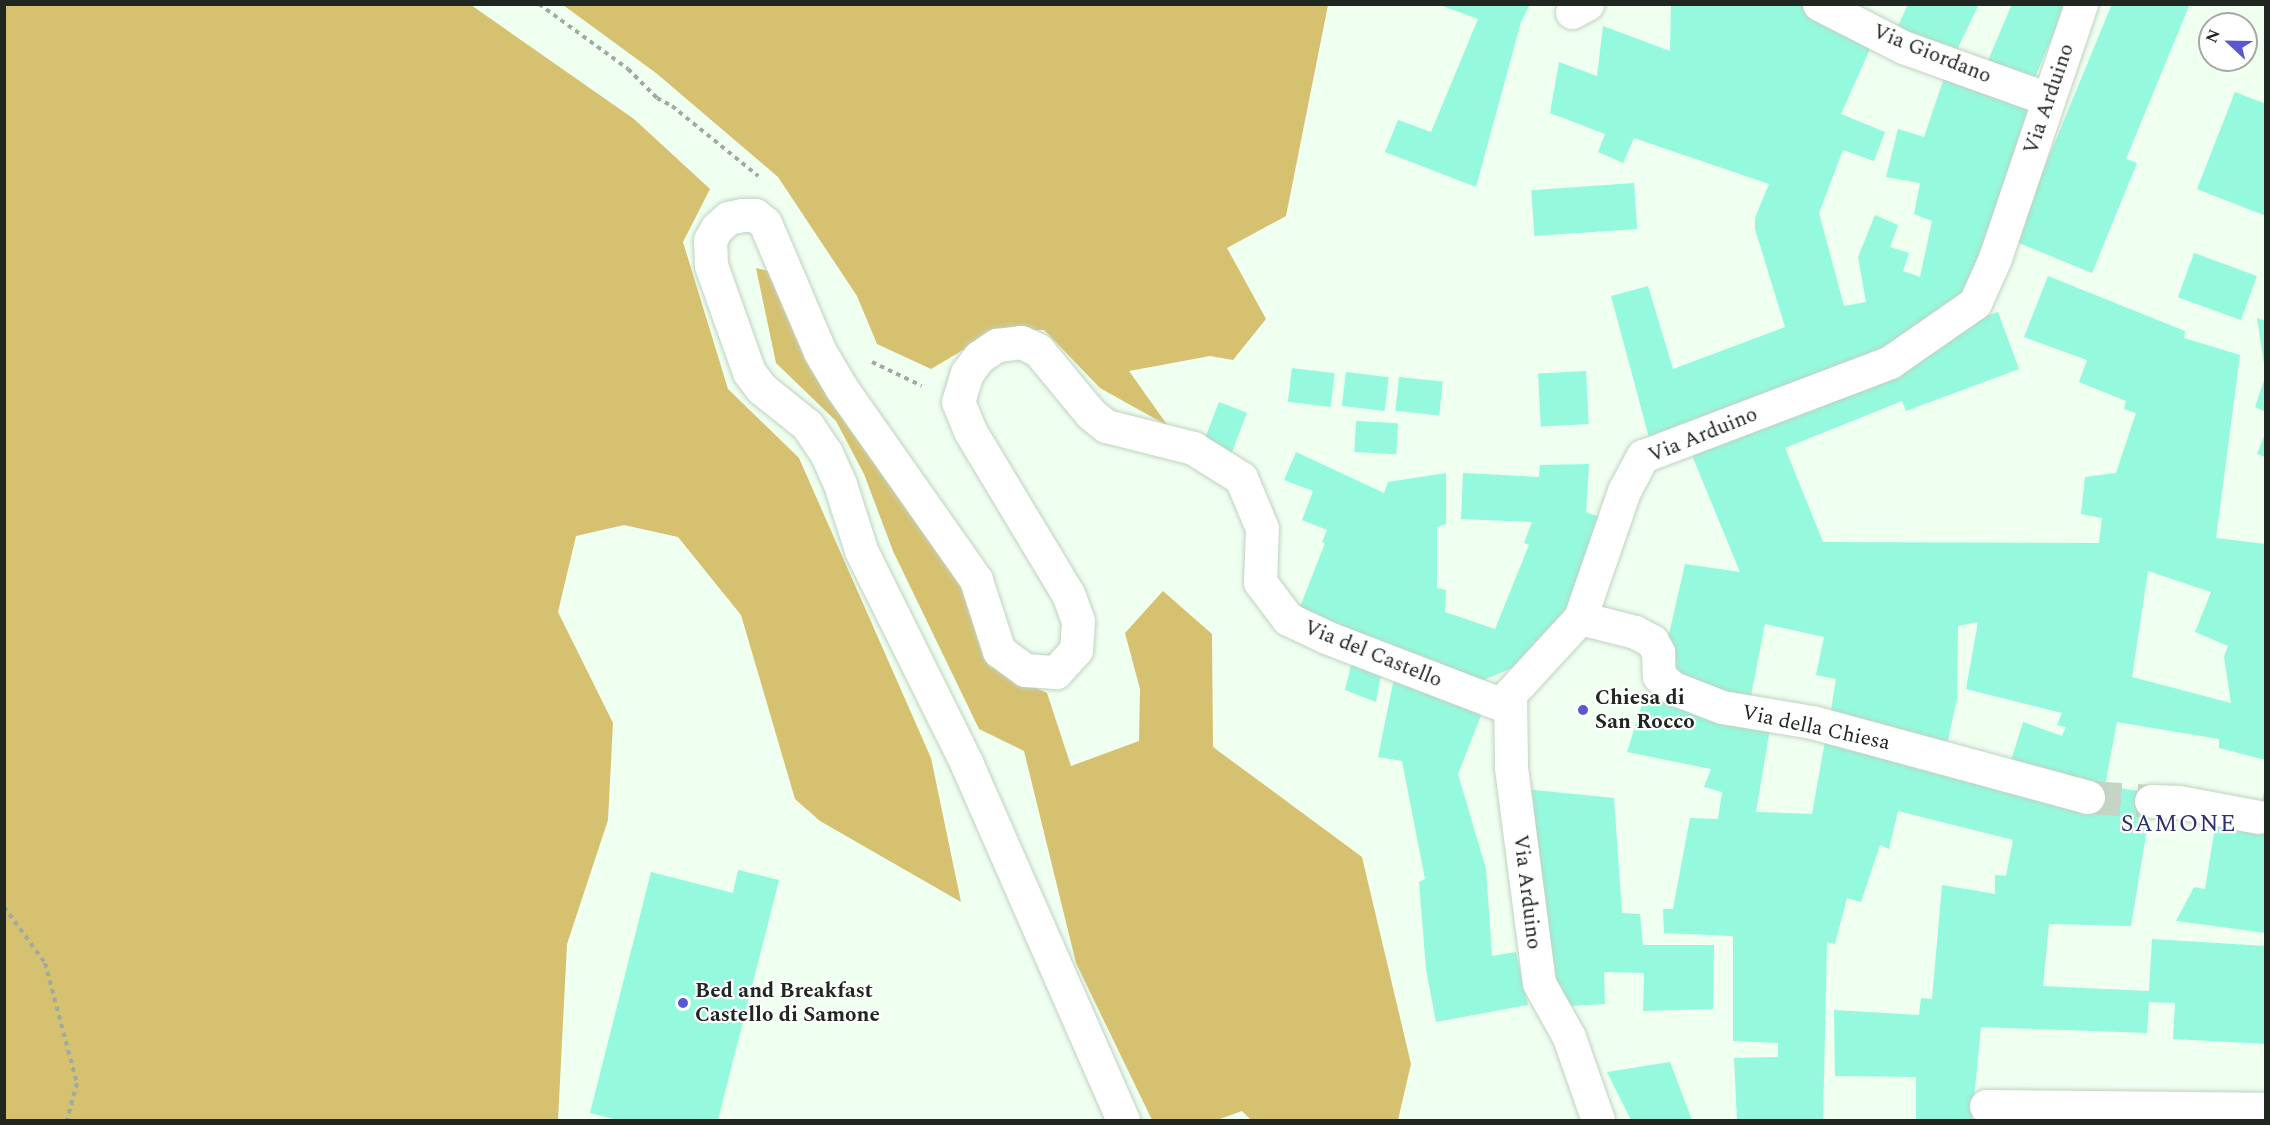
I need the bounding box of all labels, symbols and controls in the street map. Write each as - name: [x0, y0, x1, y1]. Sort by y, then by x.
- north arrow: [2198, 12, 2258, 72]
- street label: Via Giordano: [1869, 19, 1995, 89]
- text: N: [2200, 25, 2227, 47]
- street label: Via Arduino: [2018, 40, 2080, 158]
- street label: Via Arduino: [1645, 402, 1761, 468]
- street label: Via del Castello: [1300, 615, 1446, 693]
- place label: Chiesa di San Rocco: [1595, 685, 1695, 735]
- street label: Via della Chiesa: [1740, 700, 1892, 756]
- marker: Chiesa di San Rocco: [1576, 703, 1590, 717]
- district label: SAMONE: [2121, 811, 2237, 839]
- street label: Via Arduino: [1507, 833, 1547, 951]
- place label: Bed and Breakfast Castello di Samone: [695, 978, 880, 1028]
- marker: Bed and Breakfast Castello di Samone: [676, 996, 690, 1010]

